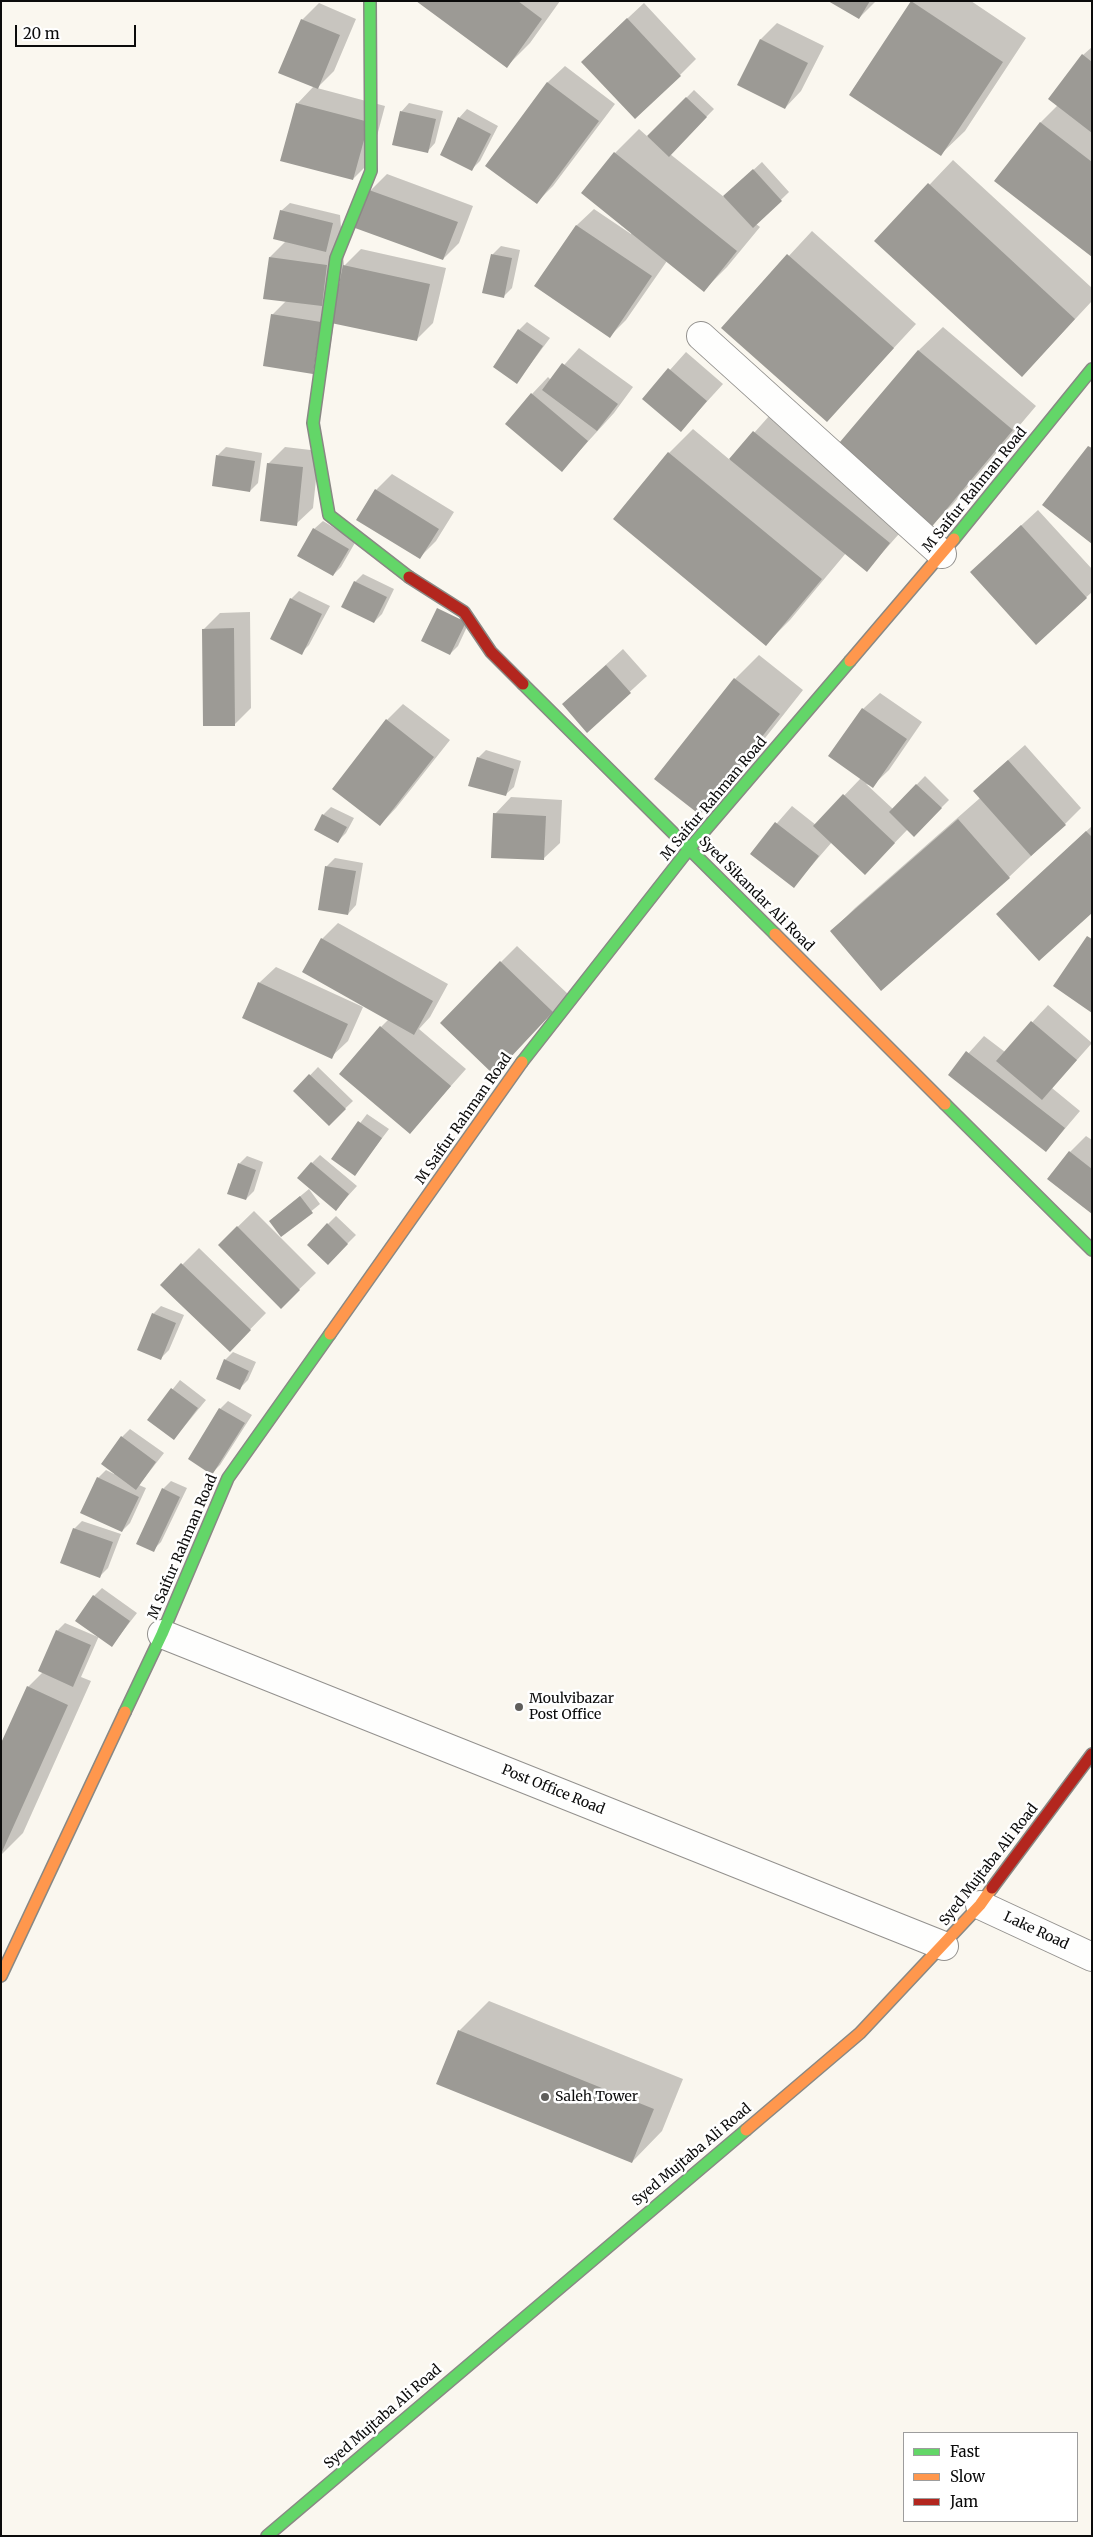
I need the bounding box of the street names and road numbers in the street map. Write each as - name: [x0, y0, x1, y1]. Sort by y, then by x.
- street label: M Saifur Rahman Road: [919, 424, 1031, 556]
- street label: M Saifur Rahman Road: [657, 734, 771, 864]
- street label: Syed Sikandar Ali Road: [695, 833, 817, 955]
- street label: M Saifur Rahman Road: [412, 1050, 516, 1188]
- street label: M Saifur Rahman Road: [145, 1472, 221, 1622]
- street label: Post Office Road: [499, 1762, 607, 1818]
- street label: Syed Mujtaba Ali Road: [936, 1801, 1042, 1929]
- street label: Lake Road: [1001, 1909, 1071, 1953]
- street label: Syed Mujtaba Ali Road: [629, 2100, 755, 2210]
- street label: Syed Mujtaba Ali Road: [321, 2361, 445, 2473]

